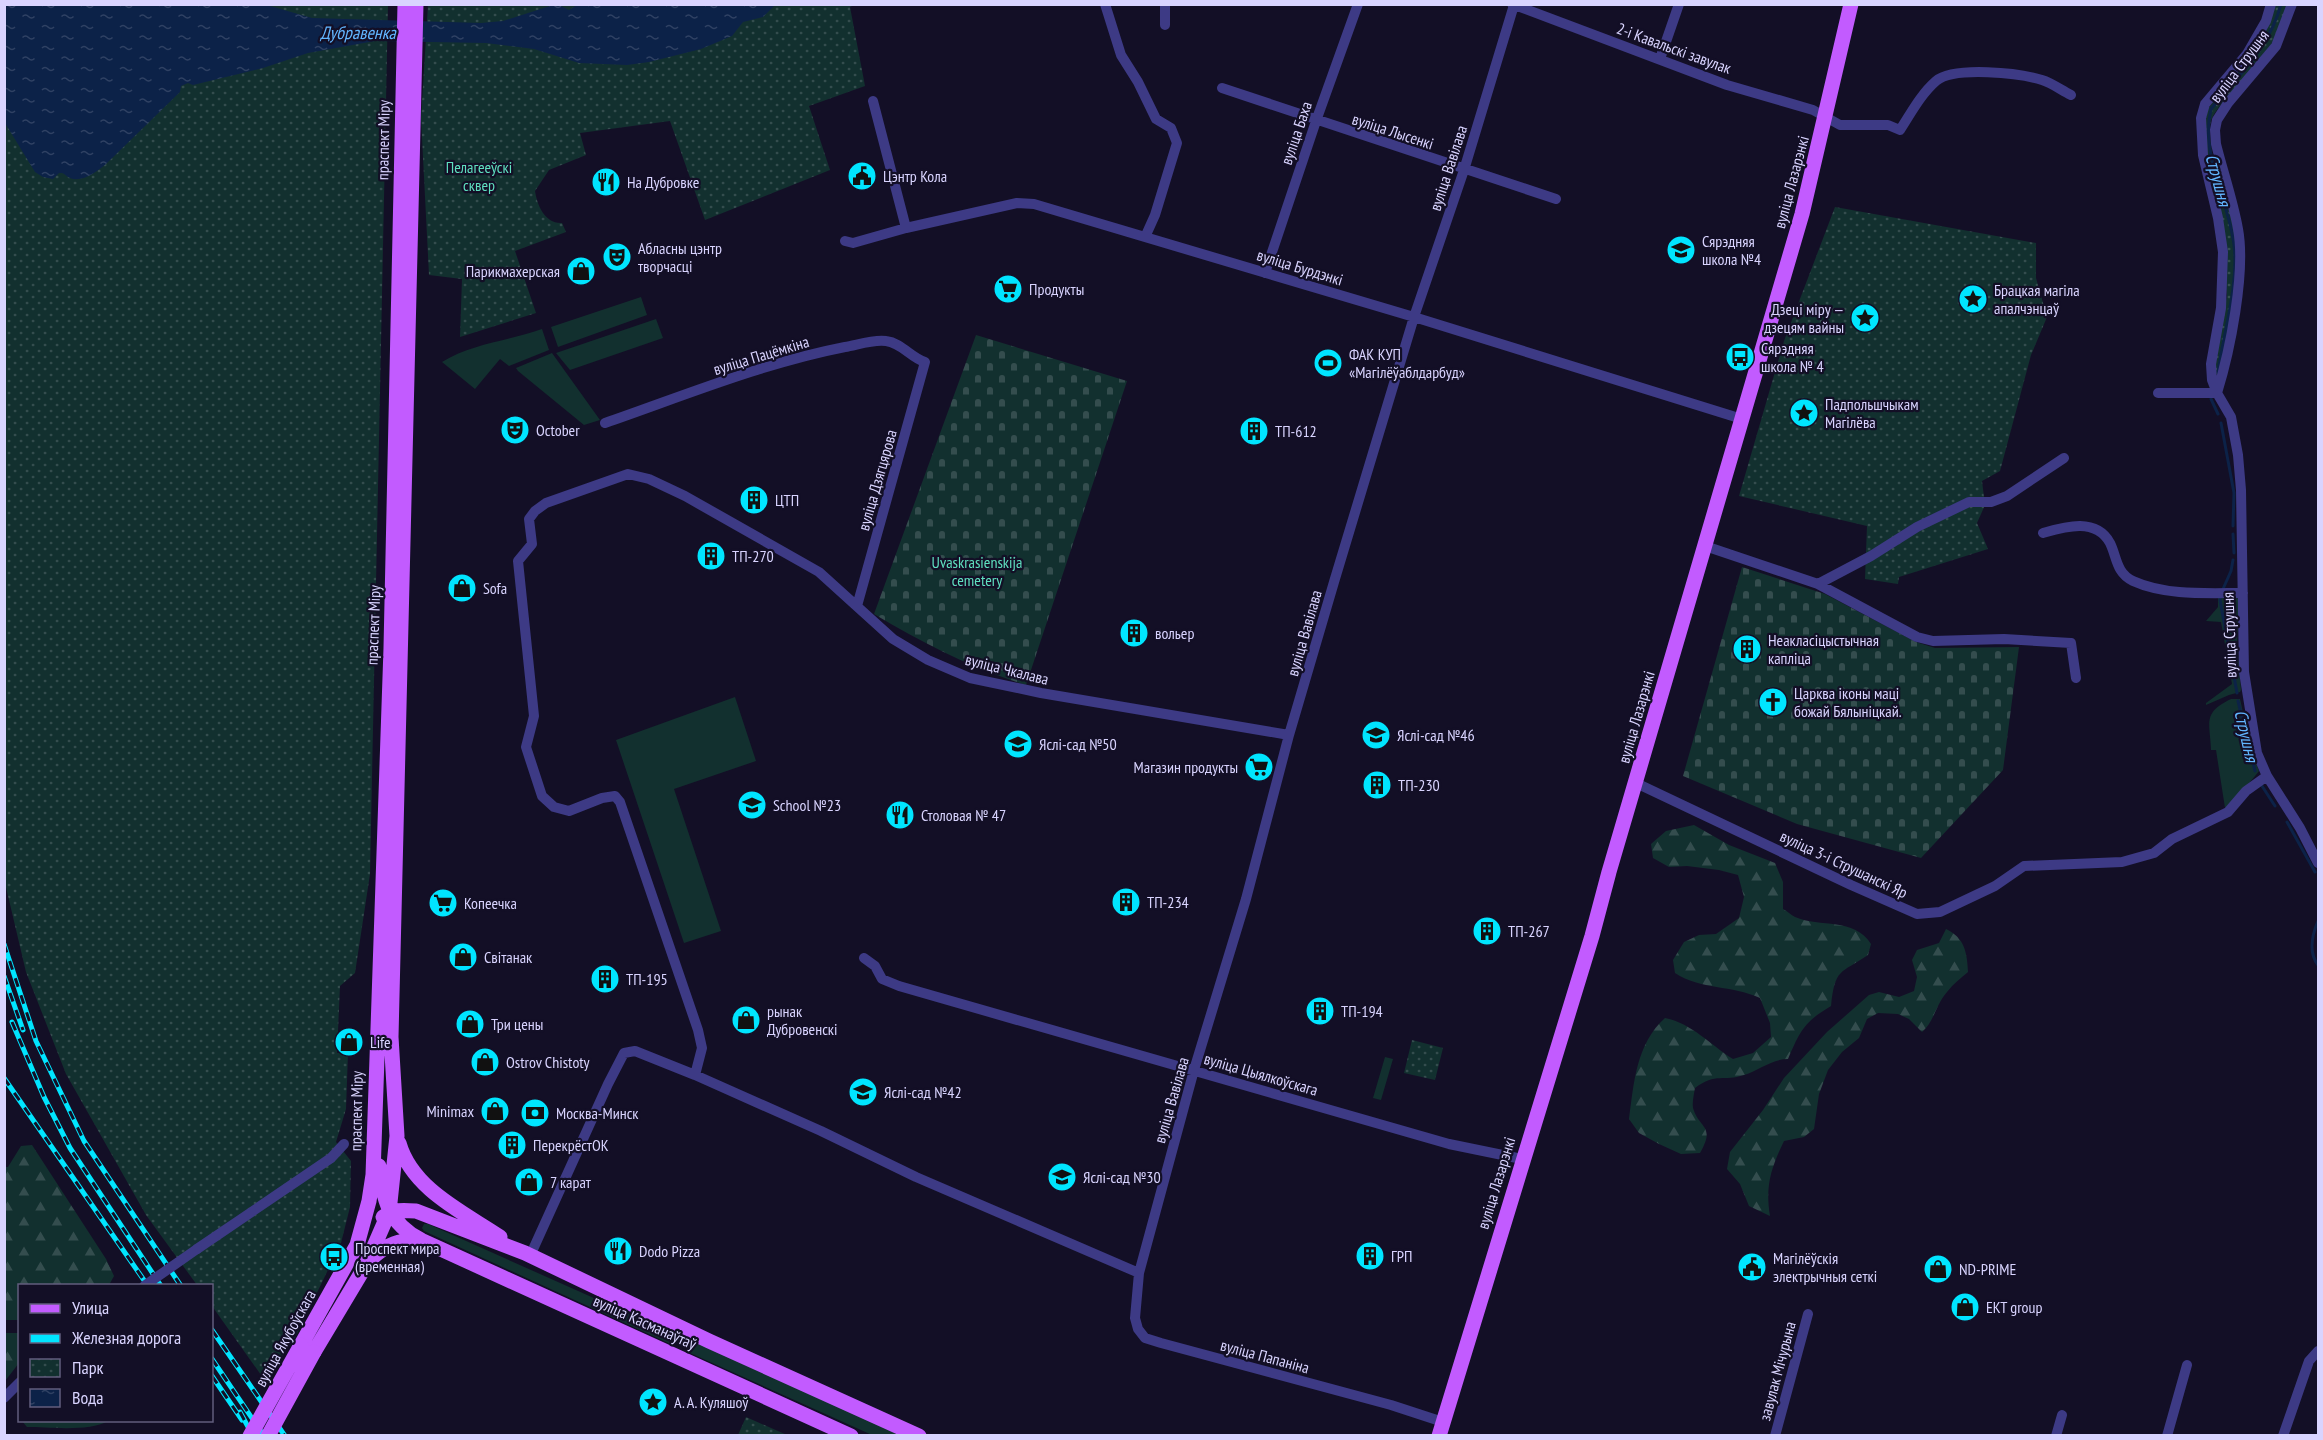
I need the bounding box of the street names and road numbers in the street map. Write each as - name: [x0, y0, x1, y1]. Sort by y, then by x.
- street label: 2-і Кавальскі завулак: [1614, 18, 1735, 78]
- street label: вуліца Струшня: [2205, 26, 2273, 106]
- street label: вуліца Баха: [1276, 99, 1316, 167]
- street label: праспект Міру: [372, 100, 394, 180]
- street label: вуліца Лысенкі: [1350, 108, 1436, 154]
- street label: вуліца Вавілава: [1425, 123, 1471, 213]
- street label: вуліца Лазарэнкі: [1769, 133, 1813, 231]
- street label: вуліца Бурдэнкі: [1255, 244, 1345, 290]
- street label: вуліца Пацёмкіна: [711, 331, 811, 379]
- street label: вуліца Дзягцярова: [853, 427, 901, 533]
- street label: праспект Міру: [362, 585, 384, 665]
- street label: вуліца Вавілава: [1282, 588, 1326, 678]
- street label: вуліца Струшня: [2218, 592, 2240, 678]
- street label: вуліца Чкалава: [963, 649, 1051, 689]
- street label: вуліца Лазарэнкі: [1613, 669, 1659, 765]
- street label: вуліца 3-і Струшанскі Яр: [1777, 826, 1911, 902]
- street label: вуліца Цыялкоўскага: [1202, 1048, 1320, 1100]
- street label: вуліца Вавілава: [1149, 1055, 1193, 1145]
- street label: праспект Міру: [345, 1071, 367, 1151]
- street label: вуліца Лазарэнкі: [1473, 1135, 1519, 1231]
- street label: вуліца Якубоўскага: [250, 1286, 320, 1390]
- street label: вуліца Касманаўтаў: [590, 1290, 700, 1354]
- street label: завулак Мічурына: [1754, 1319, 1800, 1423]
- street label: вуліца Папаніна: [1218, 1335, 1312, 1377]

